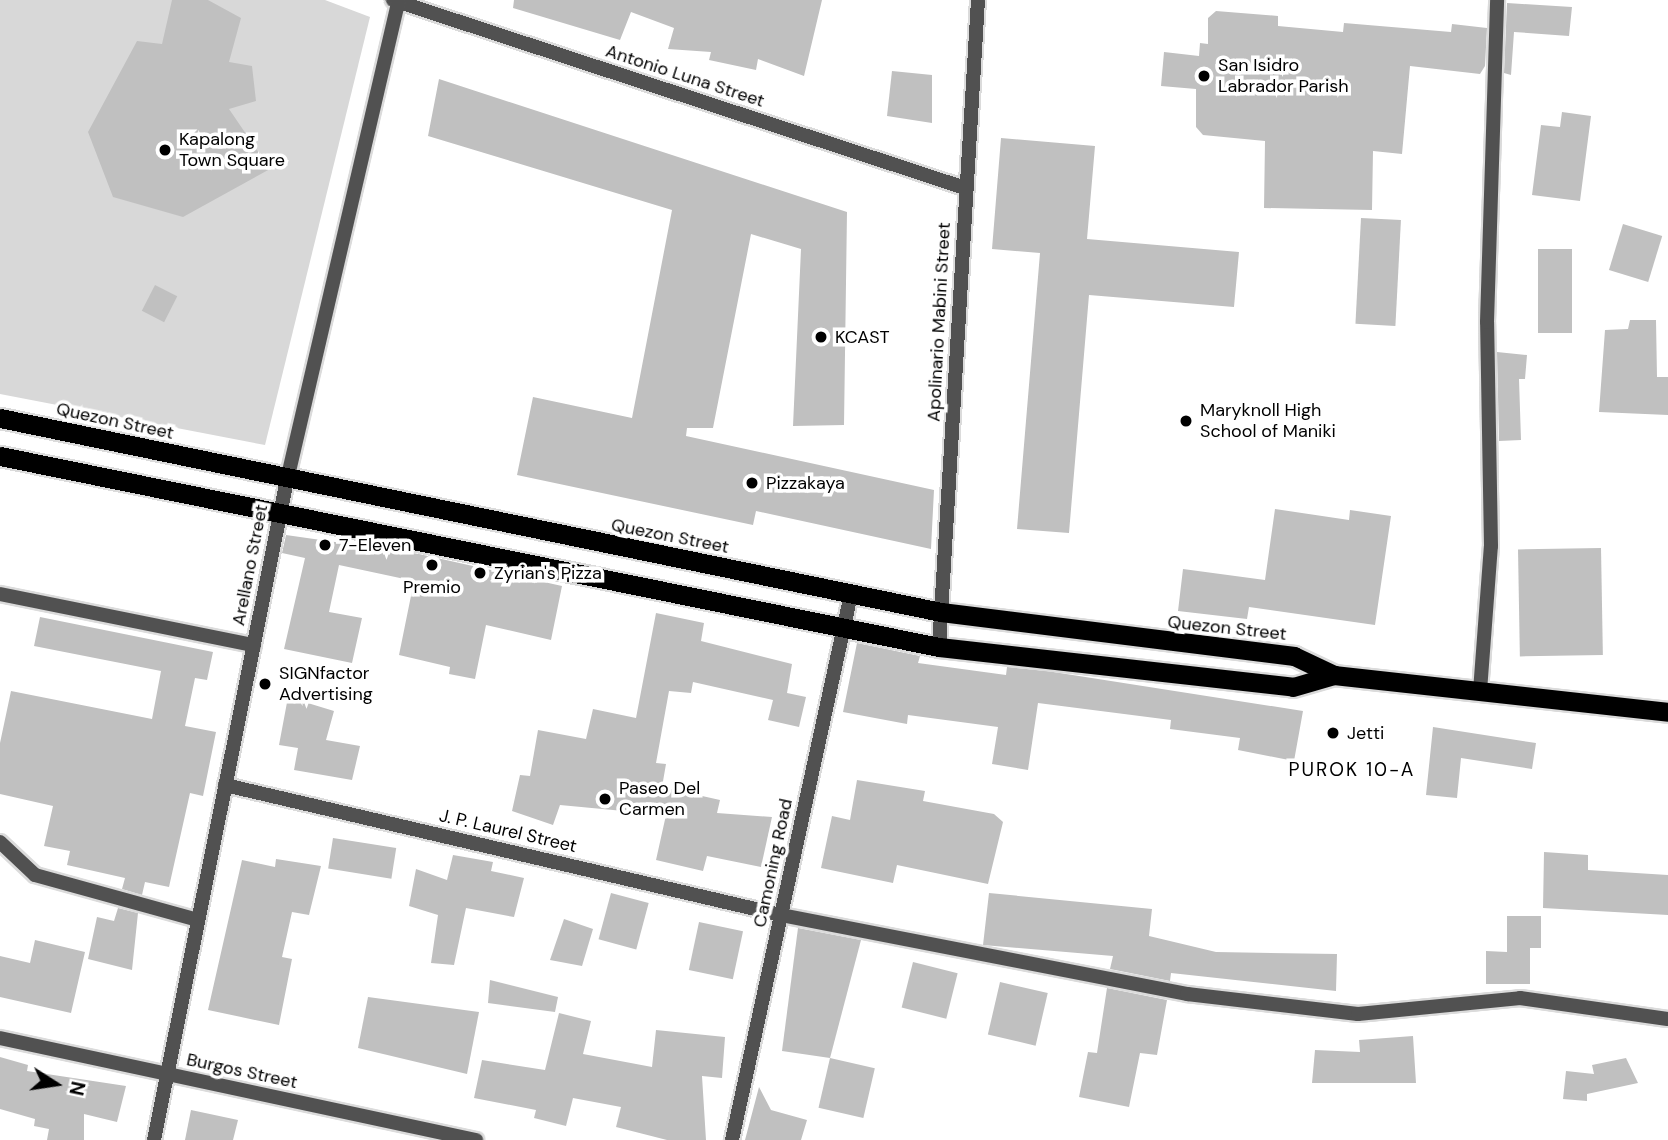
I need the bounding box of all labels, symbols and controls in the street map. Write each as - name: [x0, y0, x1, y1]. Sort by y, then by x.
- street label: Antonio Luna Street: [603, 40, 767, 112]
- place label: San Isidro Labrador Parish: [1218, 55, 1349, 98]
- marker: San Isidro Labrador Parish: [1196, 68, 1212, 84]
- place label: Kapalong Town Square: [179, 129, 285, 172]
- marker: Kapalong Town Square: [157, 142, 173, 158]
- street label: Apolinario Mabini Street: [923, 222, 955, 422]
- place label: KCAST: [835, 326, 890, 348]
- marker: KCAST: [813, 329, 829, 345]
- street label: Quezon Street: [54, 398, 176, 444]
- place label: Maryknoll High School of Maniki: [1200, 400, 1336, 442]
- marker: Maryknoll High School of Maniki: [1178, 413, 1194, 429]
- place label: Pizzakaya: [766, 472, 845, 494]
- marker: Pizzakaya: [744, 475, 760, 491]
- street label: Arellano Street: [228, 503, 272, 627]
- street label: Quezon Street: [609, 514, 731, 558]
- place label: 7-Eleven: [339, 534, 411, 556]
- marker: 7-Eleven: [317, 537, 333, 553]
- marker: Premio: [424, 557, 440, 573]
- place label: Zyrian's Pizza: [494, 562, 602, 584]
- marker: Zyrian's Pizza: [472, 565, 488, 581]
- place label: Premio: [403, 576, 461, 598]
- street label: Quezon Street: [1166, 611, 1288, 645]
- place label: SIGNfactor Advertising: [279, 663, 373, 706]
- marker: SIGNfactor Advertising: [257, 676, 273, 692]
- place label: Jetti: [1347, 722, 1384, 744]
- marker: Jetti: [1325, 725, 1341, 741]
- district label: PUROK 10-A: [1290, 759, 1414, 781]
- place label: Paseo Del Carmen: [619, 778, 700, 820]
- marker: Paseo Del Carmen: [597, 791, 613, 807]
- street label: Camoning Road: [749, 797, 797, 929]
- street label: J. P. Laurel Street: [437, 805, 579, 857]
- north arrow: [21, 1049, 91, 1119]
- street label: Burgos Street: [185, 1049, 299, 1093]
- text: N: [63, 1079, 91, 1098]

